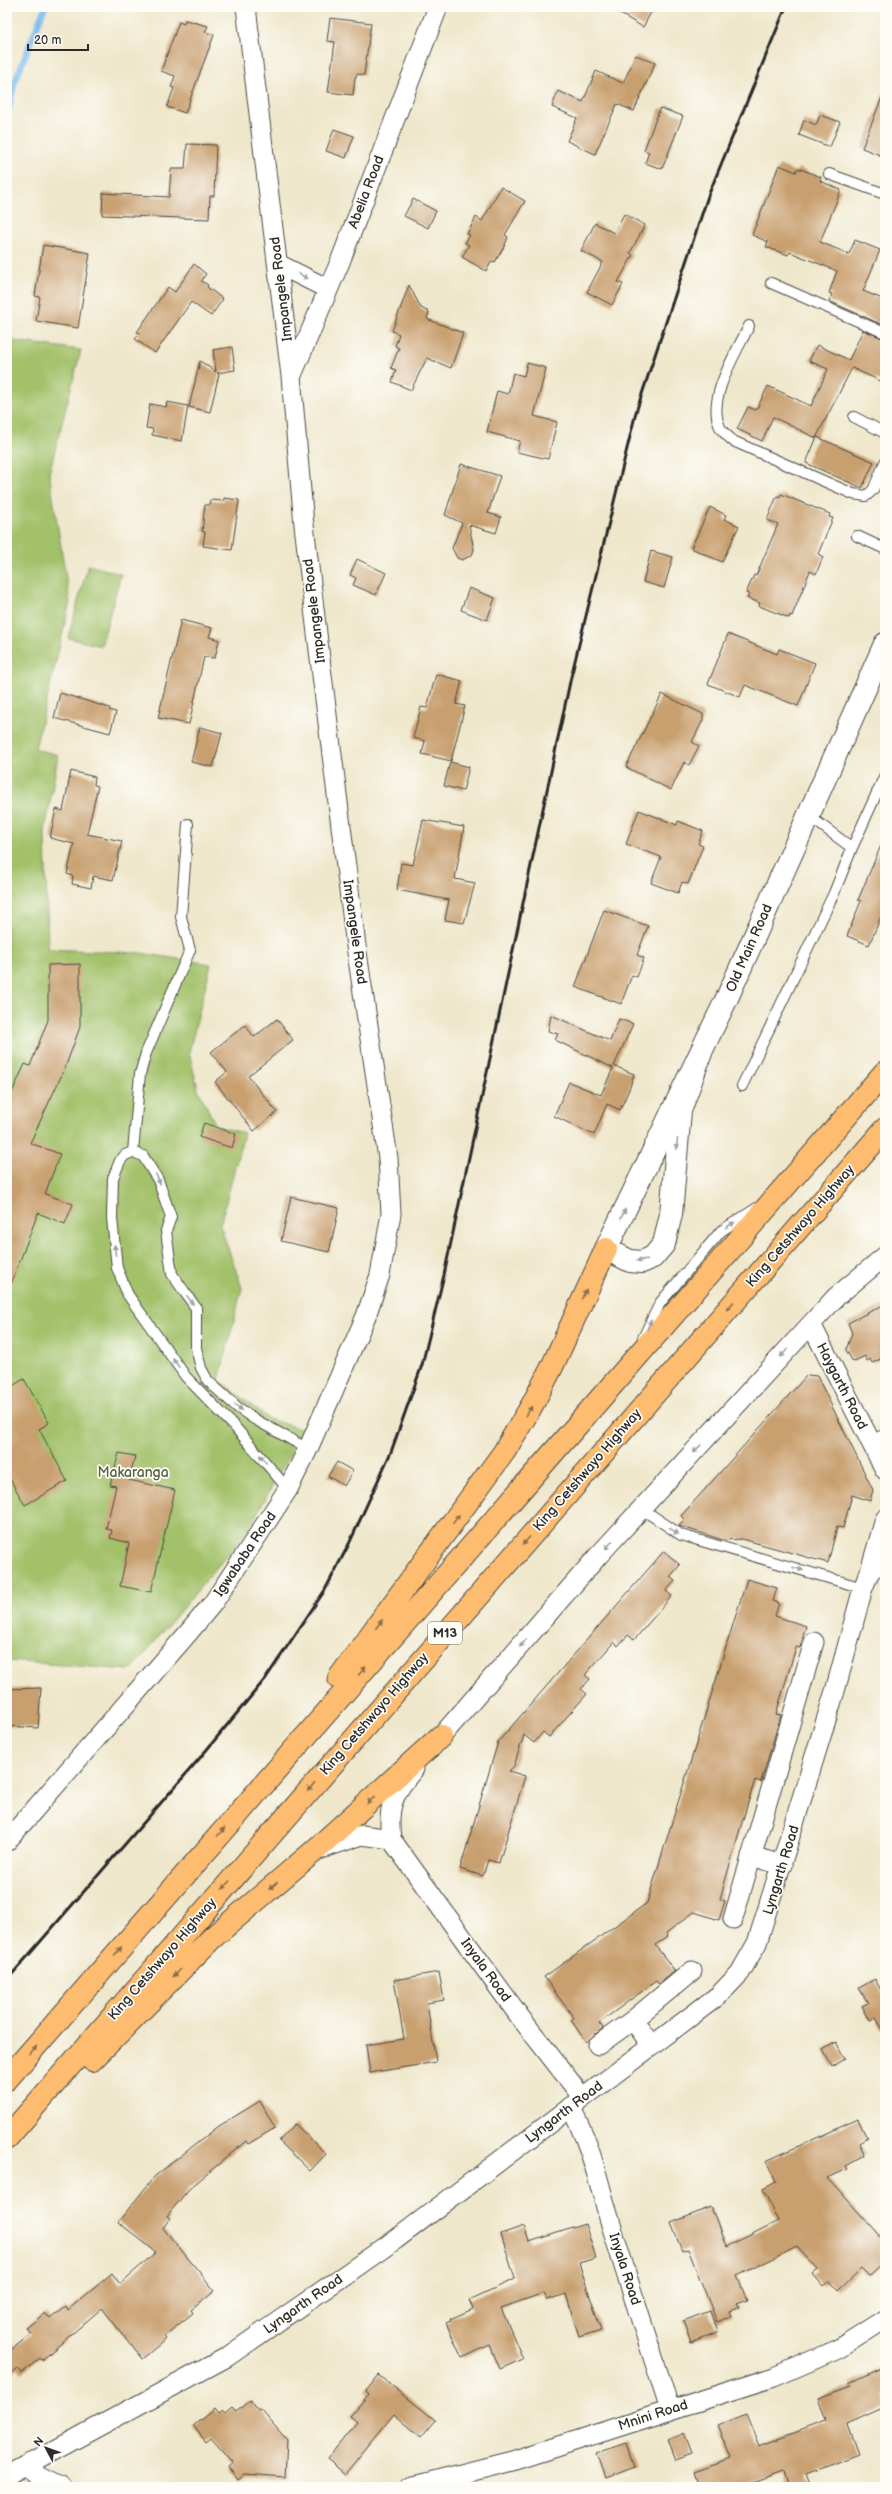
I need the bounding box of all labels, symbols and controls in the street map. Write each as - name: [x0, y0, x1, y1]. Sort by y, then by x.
- scale bar: [28, 26, 88, 52]
- text: 20 m: [34, 33, 61, 48]
- street label: Abelia Road: [344, 153, 388, 231]
- street label: Impangele Road: [266, 236, 296, 342]
- one-way arrow: [298, 273, 309, 280]
- street label: Impangele Road: [299, 558, 329, 664]
- street label: Impangele Road: [339, 879, 371, 985]
- street label: Old Main Road: [722, 901, 776, 995]
- one-way arrow: [674, 1138, 680, 1150]
- street label: King Cetshwayo Highway: [742, 1161, 858, 1291]
- one-way arrow: [155, 1174, 161, 1186]
- one-way arrow: [620, 1208, 626, 1220]
- one-way arrow: [725, 1221, 736, 1229]
- one-way arrow: [112, 1244, 119, 1256]
- one-way arrow: [635, 1257, 648, 1263]
- one-way arrow: [581, 1288, 587, 1300]
- one-way arrow: [186, 1295, 194, 1306]
- one-way arrow: [726, 1301, 735, 1311]
- one-way arrow: [647, 1318, 653, 1330]
- street label: Haygarth Road: [813, 1340, 871, 1432]
- one-way arrow: [780, 1348, 789, 1358]
- one-way arrow: [172, 1358, 180, 1368]
- one-way arrow: [232, 1403, 243, 1412]
- one-way arrow: [525, 1405, 532, 1417]
- street label: King Cetshwayo Highway: [529, 1405, 645, 1535]
- one-way arrow: [692, 1444, 701, 1454]
- one-way arrow: [259, 1455, 268, 1464]
- park label: Makaranga: [97, 1464, 169, 1481]
- street label: Igwababa Road: [210, 1508, 280, 1600]
- one-way arrow: [452, 1514, 460, 1524]
- one-way arrow: [669, 1527, 679, 1535]
- one-way arrow: [521, 1536, 530, 1547]
- one-way arrow: [604, 1540, 614, 1550]
- one-way arrow: [792, 1566, 804, 1572]
- one-way arrow: [375, 1619, 383, 1629]
- road number: M13: [428, 1622, 462, 1644]
- one-way arrow: [519, 1637, 528, 1648]
- street label: King Cetshwayo Highway: [316, 1649, 432, 1779]
- one-way arrow: [358, 1666, 367, 1676]
- one-way arrow: [307, 1782, 316, 1792]
- one-way arrow: [366, 1795, 376, 1805]
- street label: Lyngarth Road: [759, 1823, 803, 1917]
- one-way arrow: [217, 1827, 226, 1837]
- one-way arrow: [222, 1880, 231, 1891]
- one-way arrow: [268, 1881, 279, 1890]
- street label: King Cetshwayo Highway: [104, 1894, 220, 2024]
- street label: Inyala Road: [457, 1935, 515, 2005]
- one-way arrow: [113, 1946, 122, 1956]
- one-way arrow: [172, 1968, 182, 1978]
- one-way arrow: [28, 2044, 37, 2055]
- street label: Lyngarth Road: [522, 2077, 606, 2147]
- street label: Inyala Road: [605, 2231, 645, 2307]
- street label: Lyngarth Road: [260, 2270, 346, 2338]
- street label: Mnini Road: [616, 2396, 690, 2434]
- north arrow: [26, 2428, 66, 2468]
- text: N: [31, 2434, 46, 2449]

